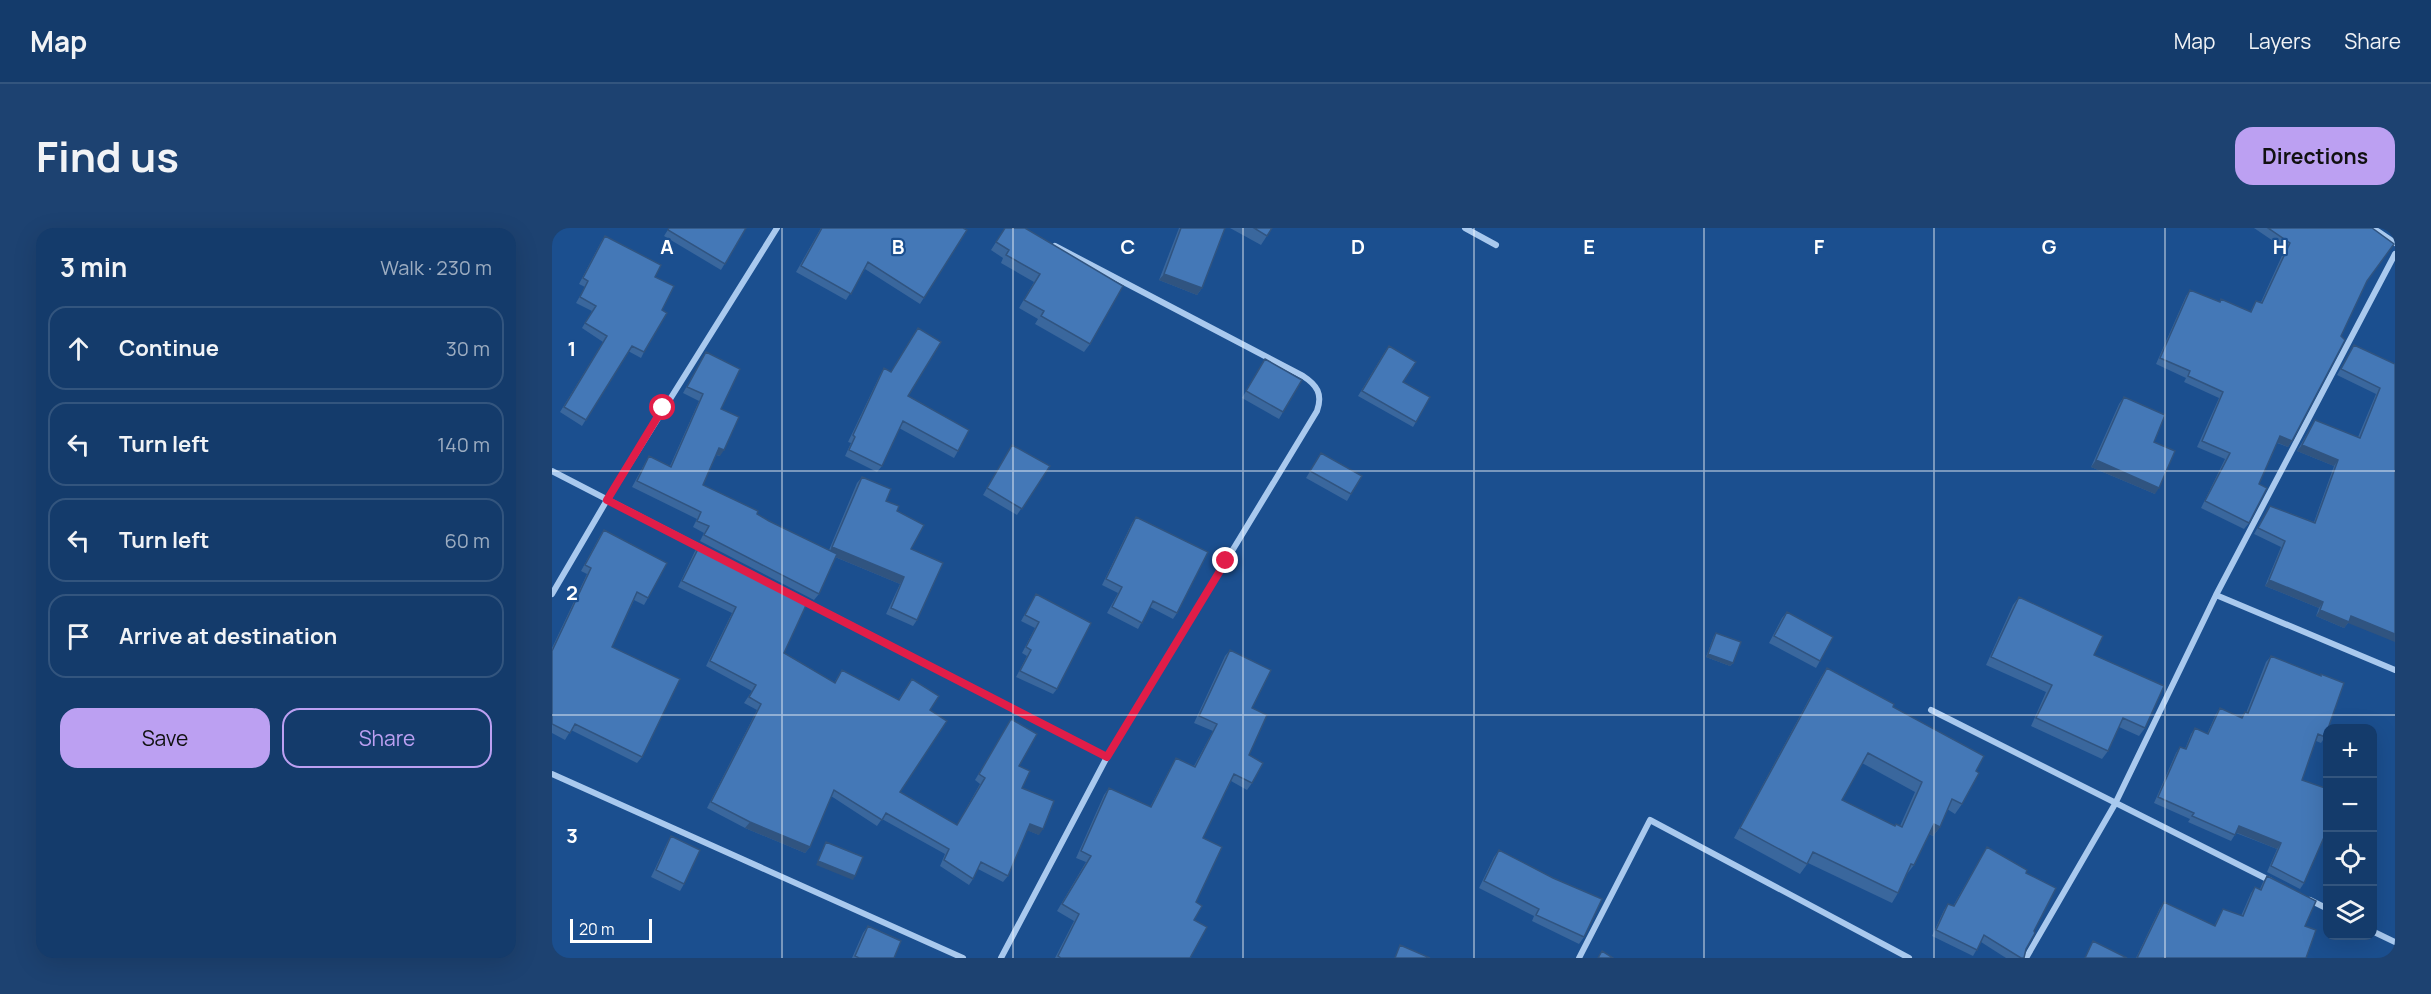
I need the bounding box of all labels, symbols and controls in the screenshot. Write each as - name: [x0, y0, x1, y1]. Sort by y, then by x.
- text: Map: [30, 22, 87, 60]
- text: Map: [2174, 27, 2215, 55]
- text: Layers: [2248, 27, 2311, 55]
- text: Share: [2344, 27, 2401, 55]
- text: Find us: [36, 127, 179, 185]
- button: Directions: [2235, 127, 2395, 185]
- text: A: [660, 233, 674, 260]
- text: B: [892, 233, 905, 260]
- text: C: [1121, 233, 1135, 260]
- text: D: [1351, 233, 1365, 260]
- text: E: [1583, 233, 1595, 260]
- text: F: [1814, 233, 1825, 260]
- text: G: [2042, 233, 2057, 260]
- text: H: [2273, 233, 2287, 260]
- text: 3 min: [60, 249, 127, 285]
- text: Walk · 230 m: [380, 254, 492, 281]
- icon: ahead: [62, 332, 95, 365]
- text: Continue: [119, 333, 219, 363]
- text: 30 m: [446, 335, 490, 362]
- text: 1: [568, 335, 576, 362]
- route start: [649, 394, 675, 420]
- icon: left: [62, 428, 95, 461]
- text: Turn left: [119, 429, 209, 459]
- text: 140 m: [437, 431, 490, 458]
- icon: left: [62, 524, 95, 557]
- text: Turn left: [119, 525, 209, 555]
- text: 60 m: [444, 527, 490, 554]
- route end: [1212, 547, 1238, 573]
- text: 2: [566, 579, 578, 606]
- icon: arrive: [62, 620, 95, 653]
- text: Arrive at destination: [119, 621, 337, 651]
- button: Save: [60, 708, 270, 768]
- button: Share: [282, 708, 492, 768]
- map controls: [2323, 724, 2377, 940]
- button: +: [2323, 724, 2377, 778]
- button: −: [2323, 778, 2377, 832]
- text: 3: [566, 822, 578, 849]
- button: locate: [2323, 832, 2377, 886]
- button: layers: [2323, 886, 2377, 940]
- scale bar: [570, 916, 652, 944]
- text: 20 m: [579, 918, 615, 940]

